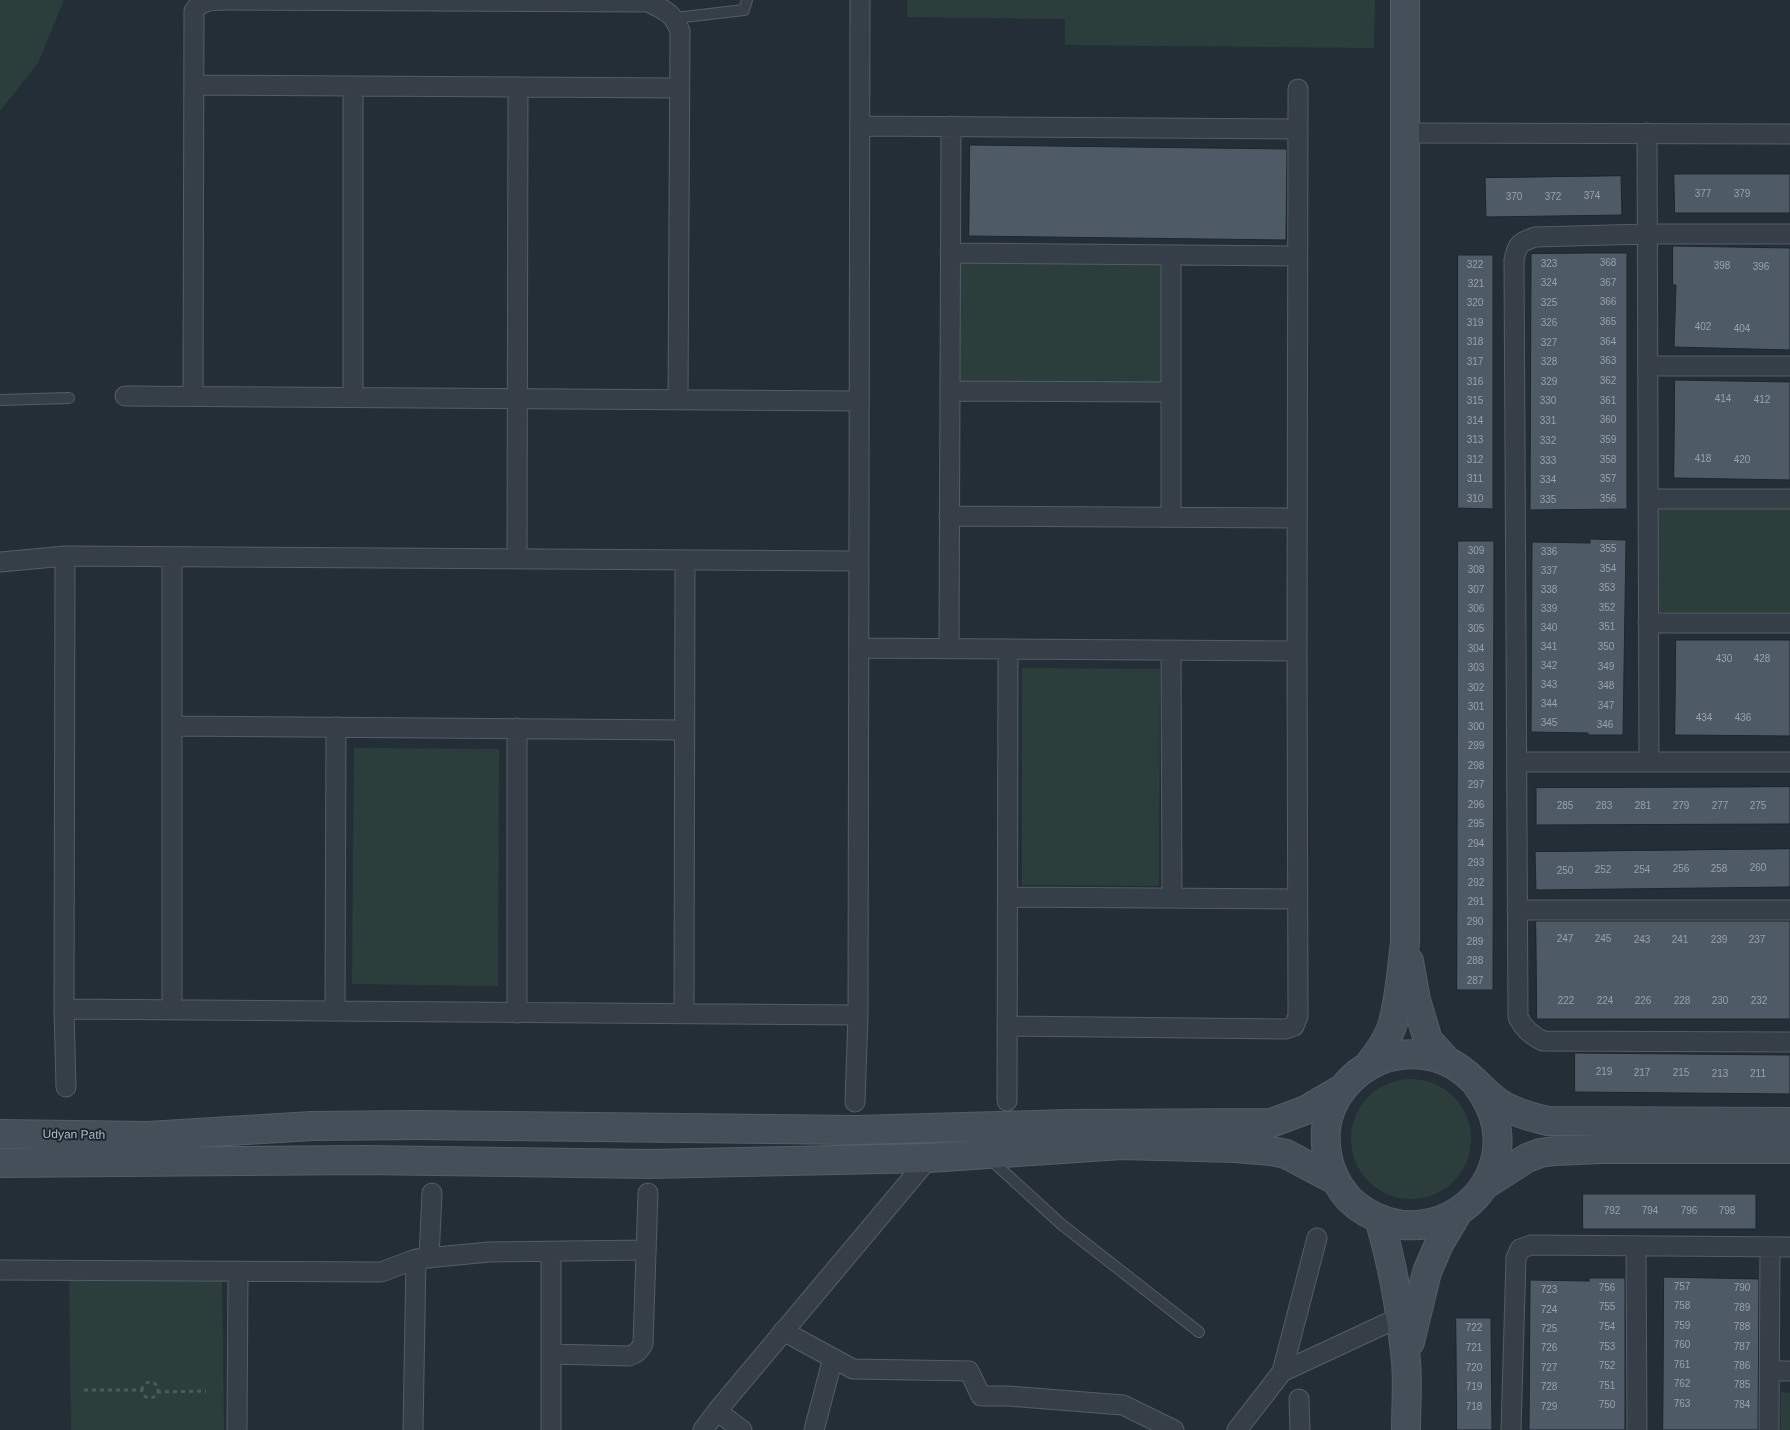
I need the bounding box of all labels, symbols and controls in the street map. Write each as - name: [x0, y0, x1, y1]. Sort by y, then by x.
- house number: 377: [1695, 188, 1711, 200]
- house number: 379: [1734, 188, 1750, 200]
- house number: 374: [1584, 190, 1600, 202]
- house number: 370: [1506, 191, 1522, 203]
- house number: 372: [1545, 191, 1561, 203]
- house number: 368: [1600, 257, 1616, 269]
- house number: 323: [1541, 258, 1557, 270]
- house number: 322: [1467, 259, 1483, 271]
- house number: 398: [1714, 260, 1730, 272]
- house number: 396: [1753, 261, 1769, 273]
- house number: 324: [1541, 277, 1557, 289]
- house number: 367: [1600, 277, 1616, 289]
- house number: 321: [1468, 278, 1484, 290]
- house number: 366: [1600, 296, 1616, 308]
- house number: 320: [1467, 297, 1483, 309]
- house number: 325: [1541, 297, 1557, 309]
- house number: 365: [1600, 316, 1616, 328]
- house number: 319: [1467, 317, 1483, 329]
- house number: 326: [1541, 317, 1557, 329]
- house number: 402: [1695, 321, 1711, 333]
- house number: 404: [1734, 323, 1750, 335]
- house number: 318: [1467, 336, 1483, 348]
- house number: 364: [1600, 336, 1616, 348]
- house number: 327: [1541, 337, 1557, 349]
- house number: 363: [1600, 355, 1616, 367]
- house number: 317: [1467, 356, 1483, 368]
- house number: 328: [1541, 356, 1557, 368]
- house number: 362: [1600, 375, 1616, 387]
- house number: 316: [1467, 376, 1483, 388]
- house number: 329: [1541, 376, 1557, 388]
- house number: 414: [1715, 393, 1731, 405]
- house number: 412: [1754, 394, 1770, 406]
- house number: 315: [1467, 395, 1483, 407]
- house number: 330: [1540, 395, 1556, 407]
- house number: 361: [1600, 395, 1616, 407]
- house number: 360: [1600, 414, 1616, 426]
- house number: 314: [1467, 415, 1483, 427]
- house number: 331: [1540, 415, 1556, 427]
- house number: 313: [1467, 434, 1483, 446]
- house number: 359: [1600, 434, 1616, 446]
- house number: 332: [1540, 435, 1556, 447]
- house number: 418: [1695, 453, 1711, 465]
- house number: 312: [1467, 454, 1483, 466]
- house number: 358: [1600, 454, 1616, 466]
- house number: 420: [1734, 454, 1750, 466]
- house number: 333: [1540, 455, 1556, 467]
- house number: 311: [1467, 473, 1483, 485]
- house number: 357: [1600, 473, 1616, 485]
- house number: 334: [1540, 474, 1556, 486]
- house number: 310: [1467, 493, 1483, 505]
- house number: 356: [1600, 493, 1616, 505]
- house number: 335: [1540, 494, 1556, 506]
- house number: 355: [1600, 543, 1616, 555]
- house number: 309: [1468, 545, 1484, 557]
- house number: 336: [1541, 546, 1557, 558]
- house number: 354: [1600, 563, 1616, 575]
- house number: 308: [1468, 564, 1484, 576]
- house number: 337: [1541, 565, 1557, 577]
- house number: 353: [1599, 582, 1615, 594]
- house number: 307: [1468, 584, 1484, 596]
- house number: 338: [1541, 584, 1557, 596]
- house number: 352: [1599, 602, 1615, 614]
- house number: 306: [1468, 603, 1484, 615]
- house number: 339: [1541, 603, 1557, 615]
- house number: 351: [1599, 621, 1615, 633]
- house number: 340: [1541, 622, 1557, 634]
- house number: 305: [1468, 623, 1484, 635]
- house number: 341: [1541, 641, 1557, 653]
- house number: 350: [1598, 641, 1614, 653]
- house number: 304: [1468, 643, 1484, 655]
- house number: 430: [1716, 653, 1732, 665]
- house number: 428: [1754, 653, 1770, 665]
- house number: 342: [1541, 660, 1557, 672]
- house number: 349: [1598, 661, 1614, 673]
- house number: 303: [1468, 662, 1484, 674]
- house number: 343: [1541, 679, 1557, 691]
- house number: 348: [1598, 680, 1614, 692]
- house number: 302: [1468, 682, 1484, 694]
- house number: 344: [1541, 698, 1557, 710]
- house number: 347: [1598, 700, 1614, 712]
- house number: 301: [1468, 701, 1484, 713]
- house number: 434: [1696, 712, 1712, 724]
- house number: 436: [1735, 712, 1751, 724]
- house number: 345: [1541, 717, 1557, 729]
- house number: 346: [1597, 719, 1613, 731]
- house number: 300: [1468, 721, 1484, 733]
- house number: 299: [1468, 740, 1484, 752]
- house number: 298: [1468, 760, 1484, 772]
- house number: 297: [1468, 779, 1484, 791]
- house number: 296: [1468, 799, 1484, 811]
- house number: 285: [1557, 800, 1573, 812]
- house number: 283: [1596, 800, 1612, 812]
- house number: 281: [1635, 800, 1651, 812]
- house number: 279: [1673, 800, 1689, 812]
- house number: 277: [1712, 800, 1728, 812]
- house number: 275: [1750, 800, 1766, 812]
- house number: 295: [1468, 818, 1484, 830]
- house number: 294: [1468, 838, 1484, 850]
- house number: 293: [1468, 857, 1484, 869]
- house number: 260: [1750, 862, 1766, 874]
- house number: 256: [1673, 863, 1689, 875]
- house number: 258: [1711, 863, 1727, 875]
- house number: 252: [1595, 864, 1611, 876]
- house number: 254: [1634, 864, 1650, 876]
- house number: 250: [1557, 865, 1573, 877]
- house number: 292: [1468, 877, 1484, 889]
- house number: 291: [1468, 896, 1484, 908]
- house number: 290: [1467, 916, 1483, 928]
- house number: 247: [1557, 933, 1573, 945]
- house number: 245: [1595, 933, 1611, 945]
- house number: 243: [1634, 934, 1650, 946]
- house number: 241: [1672, 934, 1688, 946]
- house number: 239: [1711, 934, 1727, 946]
- house number: 237: [1749, 934, 1765, 946]
- house number: 289: [1467, 936, 1483, 948]
- house number: 288: [1467, 955, 1483, 967]
- house number: 287: [1467, 975, 1483, 987]
- house number: 222: [1558, 995, 1574, 1007]
- house number: 224: [1597, 995, 1613, 1007]
- house number: 226: [1635, 995, 1651, 1007]
- house number: 228: [1674, 995, 1690, 1007]
- house number: 230: [1712, 995, 1728, 1007]
- house number: 232: [1751, 995, 1767, 1007]
- house number: 219: [1596, 1066, 1612, 1078]
- house number: 217: [1634, 1067, 1650, 1079]
- house number: 215: [1673, 1067, 1689, 1079]
- house number: 213: [1712, 1068, 1728, 1080]
- house number: 211: [1750, 1068, 1766, 1080]
- street label: Udyan Path: [43, 1127, 105, 1143]
- house number: 792: [1604, 1205, 1620, 1217]
- house number: 794: [1642, 1205, 1658, 1217]
- house number: 796: [1681, 1205, 1697, 1217]
- house number: 798: [1719, 1205, 1735, 1217]
- house number: 757: [1674, 1281, 1690, 1293]
- house number: 756: [1599, 1282, 1615, 1294]
- house number: 790: [1734, 1282, 1750, 1294]
- house number: 723: [1541, 1284, 1557, 1296]
- house number: 758: [1674, 1300, 1690, 1312]
- house number: 755: [1599, 1301, 1615, 1313]
- house number: 789: [1734, 1302, 1750, 1314]
- house number: 724: [1541, 1304, 1557, 1316]
- house number: 759: [1674, 1320, 1690, 1332]
- house number: 754: [1599, 1321, 1615, 1333]
- house number: 788: [1734, 1321, 1750, 1333]
- house number: 722: [1466, 1322, 1482, 1334]
- house number: 725: [1541, 1323, 1557, 1335]
- house number: 760: [1674, 1339, 1690, 1351]
- house number: 753: [1599, 1341, 1615, 1353]
- house number: 787: [1734, 1341, 1750, 1353]
- house number: 721: [1466, 1342, 1482, 1354]
- house number: 726: [1541, 1342, 1557, 1354]
- house number: 761: [1674, 1359, 1690, 1371]
- house number: 752: [1599, 1360, 1615, 1372]
- house number: 786: [1734, 1360, 1750, 1372]
- house number: 720: [1466, 1362, 1482, 1374]
- house number: 727: [1541, 1362, 1557, 1374]
- house number: 762: [1674, 1378, 1690, 1390]
- house number: 785: [1734, 1379, 1750, 1391]
- house number: 751: [1599, 1380, 1615, 1392]
- house number: 719: [1466, 1381, 1482, 1393]
- house number: 728: [1541, 1381, 1557, 1393]
- house number: 763: [1674, 1398, 1690, 1410]
- house number: 750: [1599, 1399, 1615, 1411]
- house number: 784: [1734, 1399, 1750, 1411]
- house number: 718: [1466, 1401, 1482, 1413]
- house number: 729: [1541, 1401, 1557, 1413]

